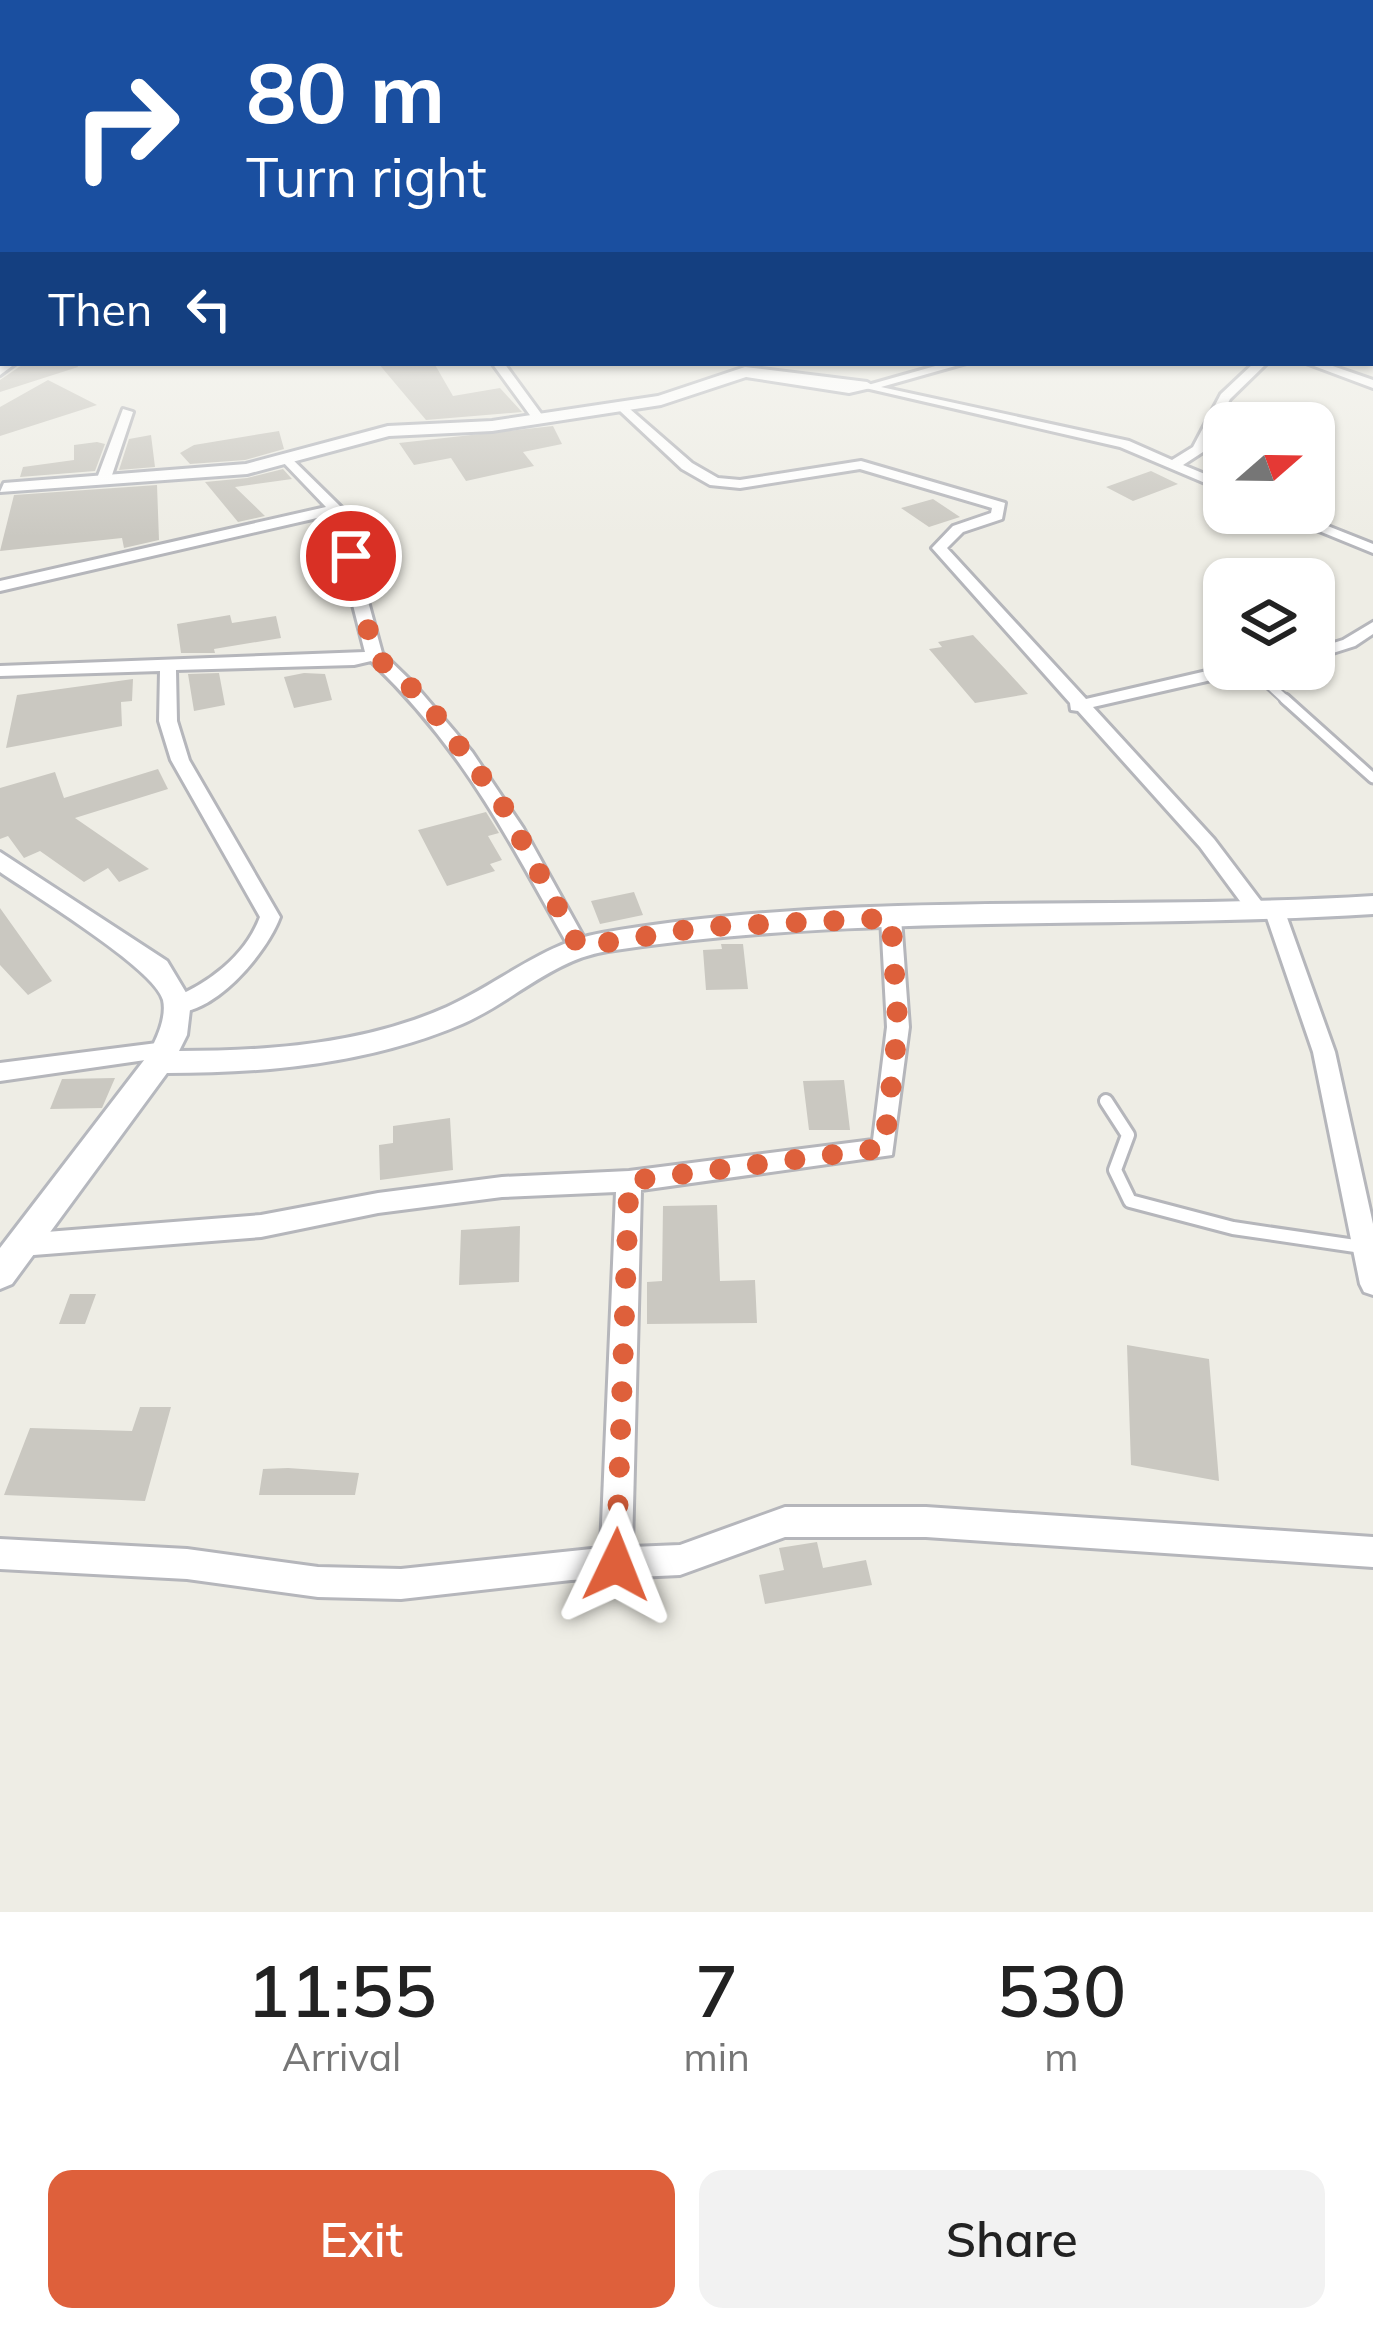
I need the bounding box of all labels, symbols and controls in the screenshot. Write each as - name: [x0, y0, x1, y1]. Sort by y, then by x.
- text: 80 m: [246, 39, 445, 144]
- icon: right: [48, 48, 204, 204]
- text: Turn right: [246, 143, 487, 211]
- icon: left: [176, 276, 242, 342]
- text: Then: [48, 281, 152, 337]
- north arrow: [1203, 402, 1335, 534]
- map controls: [1203, 402, 1335, 690]
- pin: [300, 505, 402, 607]
- icon: arrive: [318, 523, 384, 589]
- button: layers: [1203, 558, 1335, 690]
- position arrow: [553, 1502, 679, 1628]
- text: 11:55: [247, 1945, 437, 2035]
- text: 7: [695, 1945, 738, 2035]
- text: 530: [997, 1945, 1126, 2035]
- text: Arrival: [282, 2032, 401, 2081]
- text: min: [683, 2032, 750, 2081]
- text: m: [1044, 2032, 1079, 2081]
- button: Exit: [48, 2170, 675, 2308]
- button: Share: [699, 2170, 1325, 2308]

